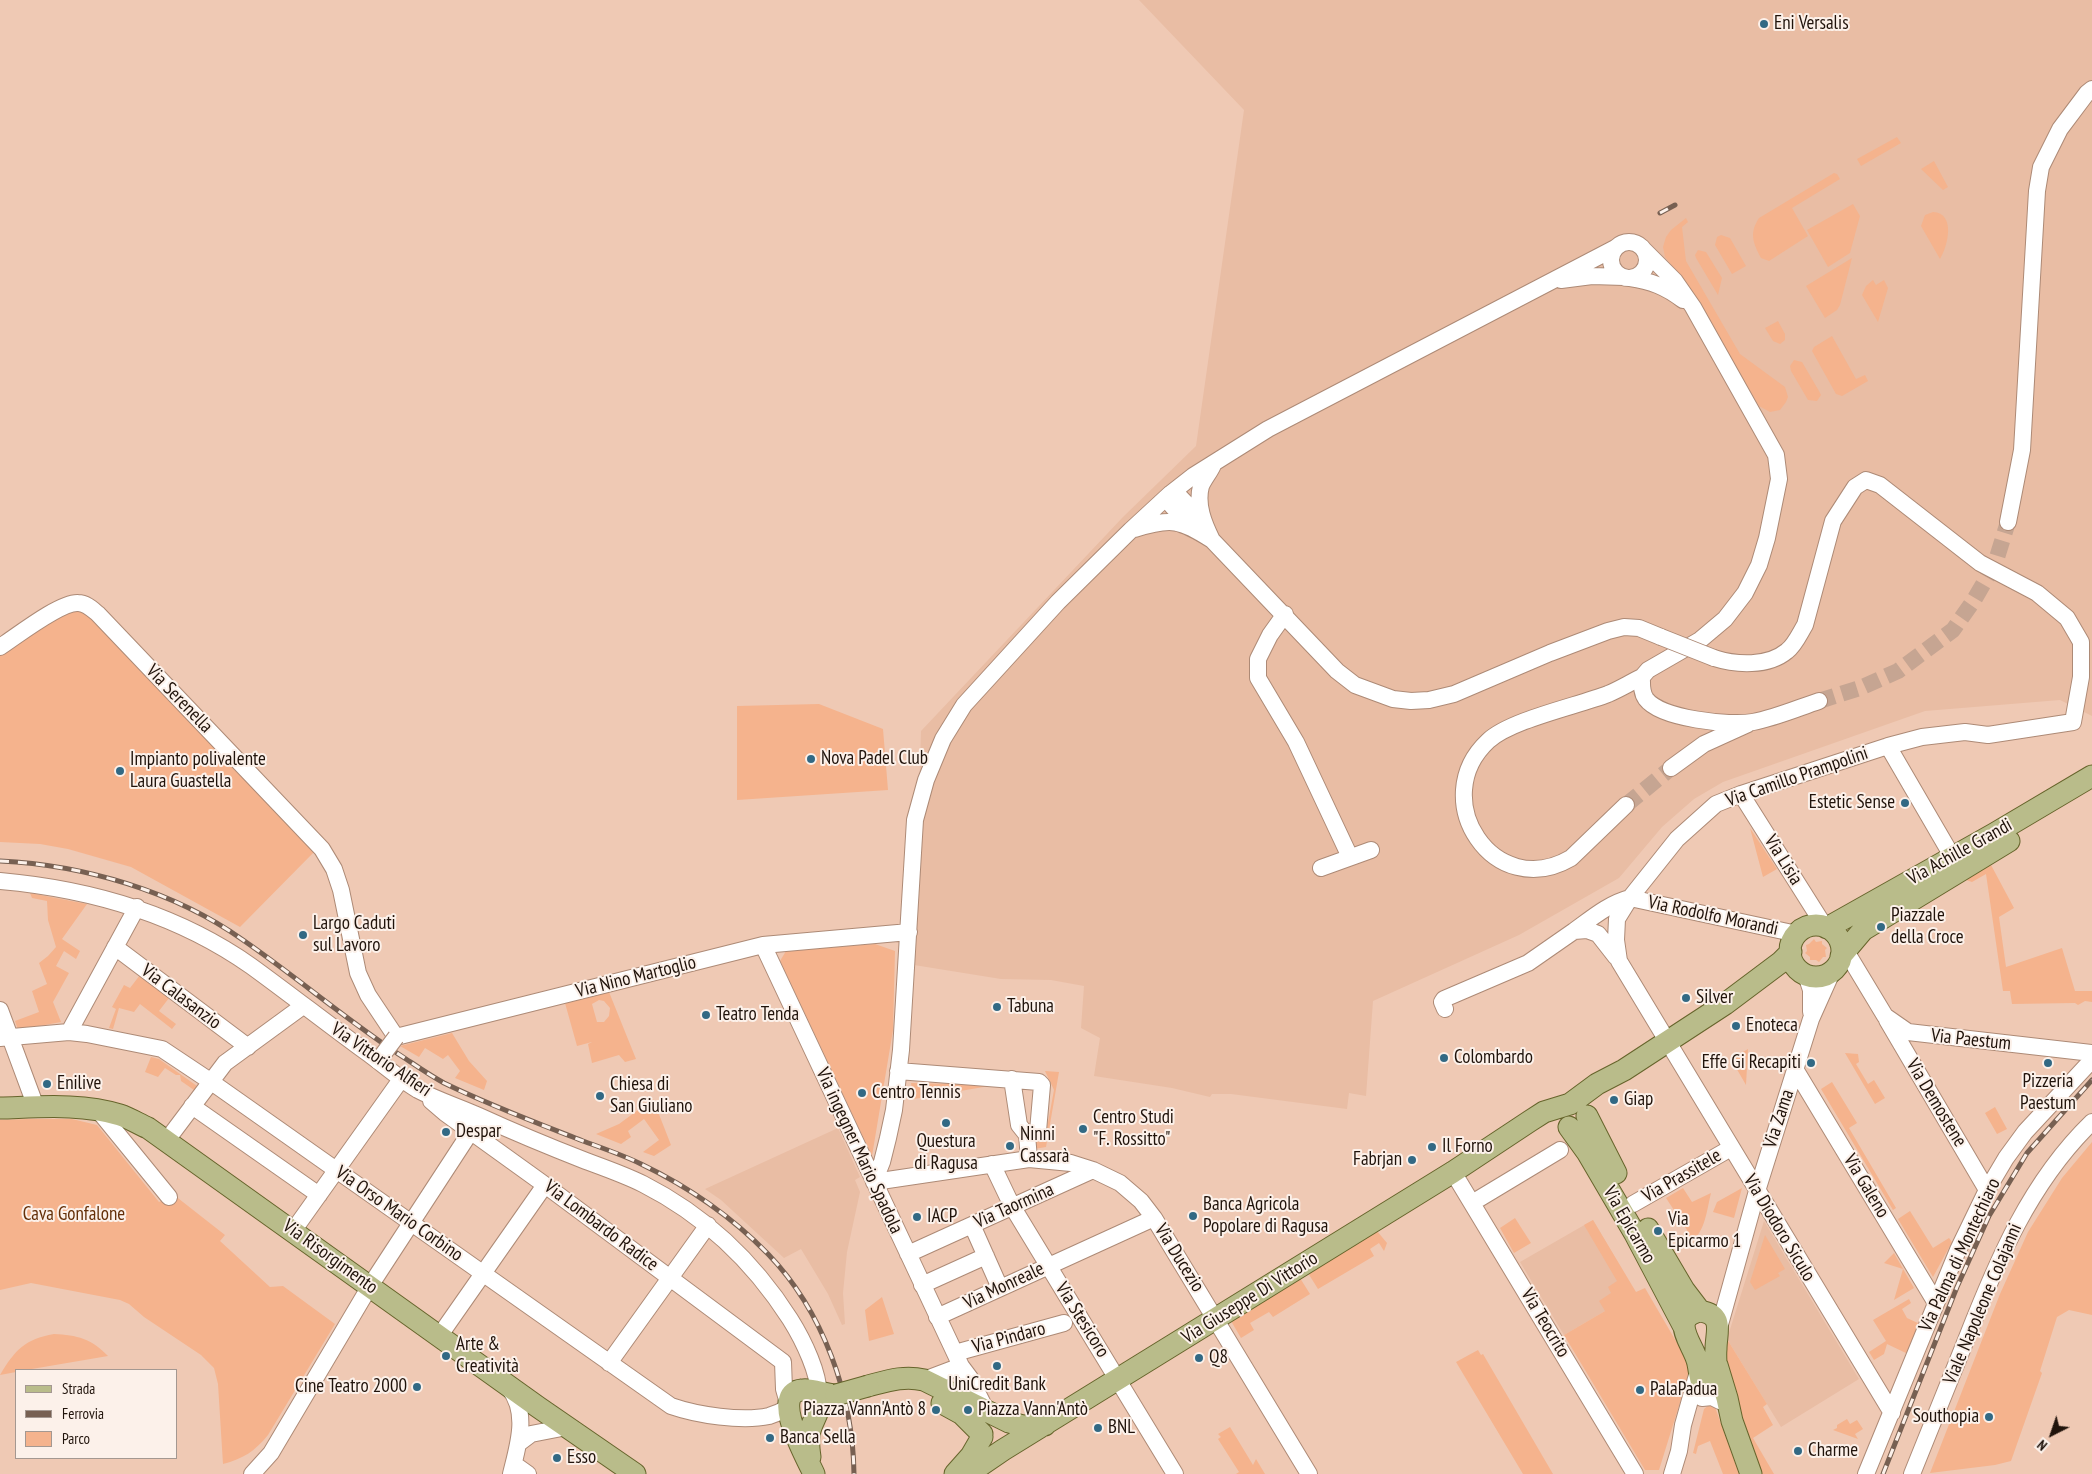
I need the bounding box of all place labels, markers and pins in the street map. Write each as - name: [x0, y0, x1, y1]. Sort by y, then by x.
- place label: Eni Versalis: [1774, 13, 1849, 35]
- marker: Eni Versalis: [1758, 18, 1770, 30]
- place label: Nova Padel Club: [821, 748, 928, 770]
- place label: Impianto polivalente Laura Guastella: [130, 749, 266, 793]
- marker: Nova Padel Club: [805, 753, 817, 765]
- marker: Impianto polivalente Laura Guastella: [114, 765, 126, 777]
- place label: Estetic Sense: [1809, 792, 1895, 814]
- marker: Estetic Sense: [1899, 797, 1911, 809]
- place label: Piazzale della Croce: [1891, 905, 1964, 949]
- place label: Largo Caduti sul Lavoro: [313, 913, 396, 957]
- marker: Piazzale della Croce: [1875, 921, 1887, 933]
- marker: Largo Caduti sul Lavoro: [297, 929, 309, 941]
- place label: Silver: [1696, 987, 1733, 1009]
- marker: Silver: [1680, 992, 1692, 1004]
- place label: Tabuna: [1007, 996, 1054, 1018]
- marker: Tabuna: [991, 1001, 1003, 1013]
- place label: Teatro Tenda: [716, 1004, 799, 1026]
- marker: Teatro Tenda: [700, 1009, 712, 1021]
- place label: Enoteca: [1746, 1015, 1798, 1037]
- marker: Enoteca: [1730, 1020, 1742, 1032]
- place label: Colombardo: [1454, 1047, 1533, 1069]
- marker: Colombardo: [1438, 1052, 1450, 1064]
- place label: Effe Gi Recapiti: [1702, 1052, 1801, 1074]
- marker: Effe Gi Recapiti: [1805, 1057, 1817, 1069]
- marker: Pizzeria Paestum: [2042, 1057, 2054, 1069]
- place label: Pizzeria Paestum: [2020, 1071, 2076, 1115]
- place label: Enilive: [57, 1073, 101, 1095]
- place label: Chiesa di San Giuliano: [610, 1074, 693, 1118]
- marker: Enilive: [41, 1078, 53, 1090]
- place label: Centro Tennis: [872, 1082, 961, 1104]
- marker: Centro Tennis: [856, 1087, 868, 1099]
- place label: Giap: [1624, 1089, 1653, 1111]
- marker: Chiesa di San Giuliano: [594, 1090, 606, 1102]
- marker: Giap: [1608, 1094, 1620, 1106]
- place label: Centro Studi "F. Rossitto": [1093, 1107, 1174, 1151]
- marker: Questura di Ragusa: [940, 1117, 952, 1129]
- place label: Despar: [456, 1121, 501, 1143]
- marker: Centro Studi "F. Rossitto": [1077, 1123, 1089, 1135]
- place label: Ninni Cassarà: [1020, 1124, 1069, 1168]
- marker: Despar: [440, 1126, 452, 1138]
- place label: Questura di Ragusa: [914, 1131, 978, 1175]
- place label: Il Forno: [1442, 1136, 1493, 1158]
- marker: Ninni Cassarà: [1004, 1140, 1016, 1152]
- marker: Il Forno: [1426, 1141, 1438, 1153]
- place label: Fabrjan: [1353, 1149, 1402, 1171]
- marker: Fabrjan: [1406, 1154, 1418, 1166]
- place label: Banca Agricola Popolare di Ragusa: [1203, 1194, 1328, 1238]
- place label: IACP: [927, 1206, 957, 1228]
- place label: Via Epicarmo 1: [1668, 1209, 1741, 1253]
- marker: Banca Agricola Popolare di Ragusa: [1187, 1210, 1199, 1222]
- marker: IACP: [911, 1211, 923, 1223]
- marker: Via Epicarmo 1: [1652, 1225, 1664, 1237]
- place label: Arte & Creatività: [456, 1334, 519, 1378]
- place label: Q8: [1209, 1347, 1228, 1369]
- marker: Arte & Creatività: [440, 1350, 452, 1362]
- marker: Q8: [1193, 1352, 1205, 1364]
- marker: UniCredit Bank: [991, 1360, 1003, 1372]
- place label: UniCredit Bank: [948, 1374, 1046, 1396]
- place label: Cine Teatro 2000: [295, 1376, 407, 1398]
- place label: PalaPadua: [1650, 1379, 1717, 1401]
- marker: Cine Teatro 2000: [411, 1381, 423, 1393]
- marker: PalaPadua: [1634, 1384, 1646, 1396]
- place label: Piazza Vann'Antò 8: [803, 1399, 926, 1421]
- place label: Piazza Vann'Antò: [978, 1399, 1088, 1421]
- marker: Piazza Vann'Antò 8: [930, 1404, 942, 1416]
- marker: Piazza Vann'Antò: [962, 1404, 974, 1416]
- place label: Southopia: [1913, 1406, 1979, 1428]
- marker: Southopia: [1983, 1411, 1995, 1423]
- place label: BNL: [1108, 1417, 1135, 1439]
- marker: BNL: [1092, 1422, 1104, 1434]
- place label: Banca Sella: [780, 1427, 856, 1449]
- marker: Banca Sella: [764, 1432, 776, 1444]
- place label: Charme: [1808, 1440, 1858, 1462]
- marker: Charme: [1792, 1445, 1804, 1457]
- place label: Esso: [567, 1447, 596, 1469]
- marker: Esso: [551, 1452, 563, 1464]

